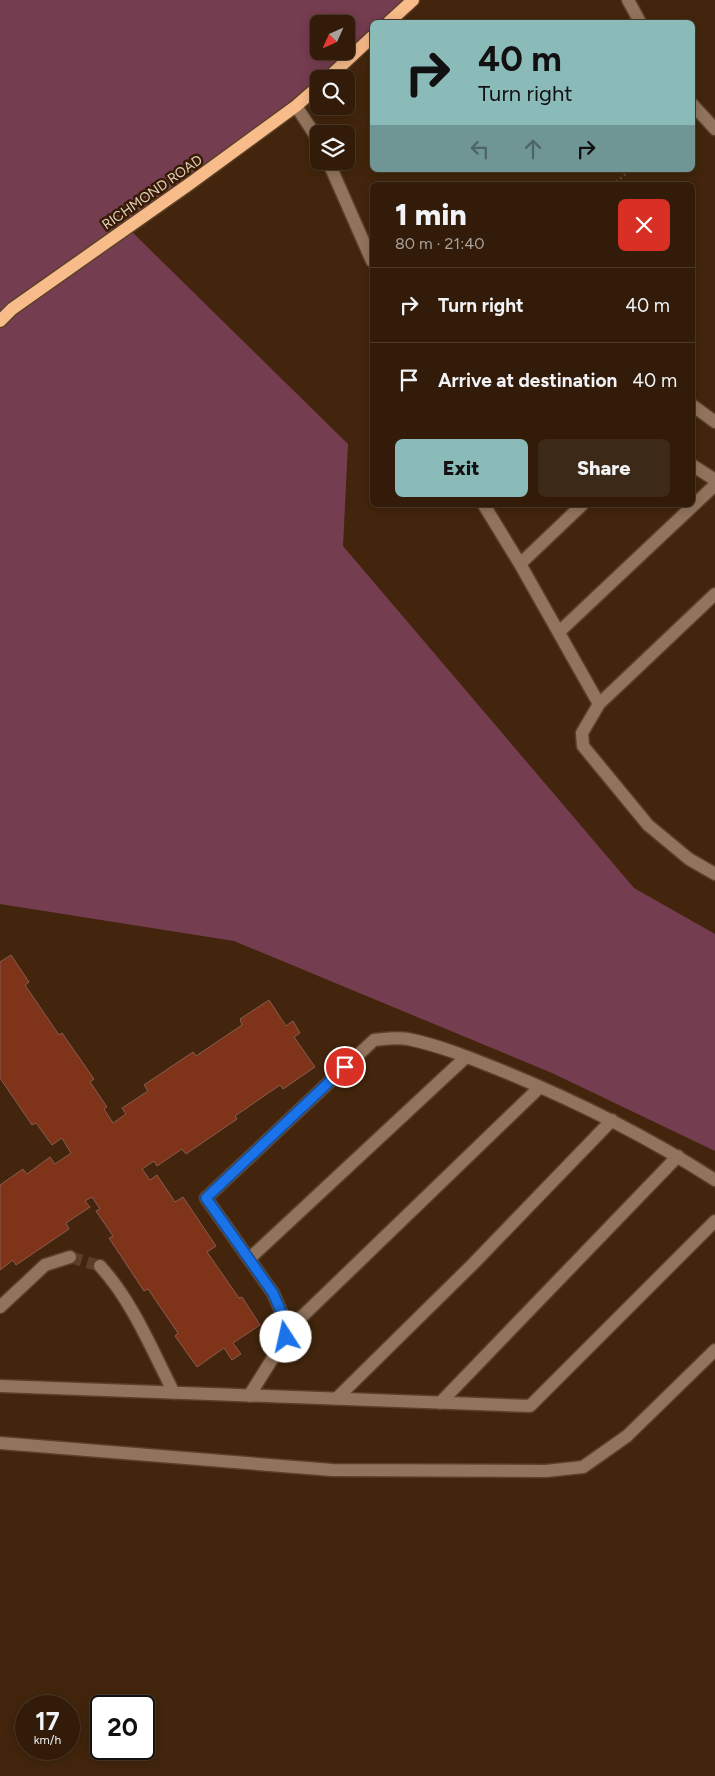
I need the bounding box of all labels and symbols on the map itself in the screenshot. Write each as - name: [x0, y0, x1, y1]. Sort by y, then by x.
- north arrow: [310, 15, 355, 60]
- street label: RICHMOND ROAD: [99, 151, 206, 233]
- pin: [324, 1046, 366, 1088]
- position arrow: [259, 1310, 311, 1362]
- speed limit sign: 20: [90, 1695, 155, 1760]

